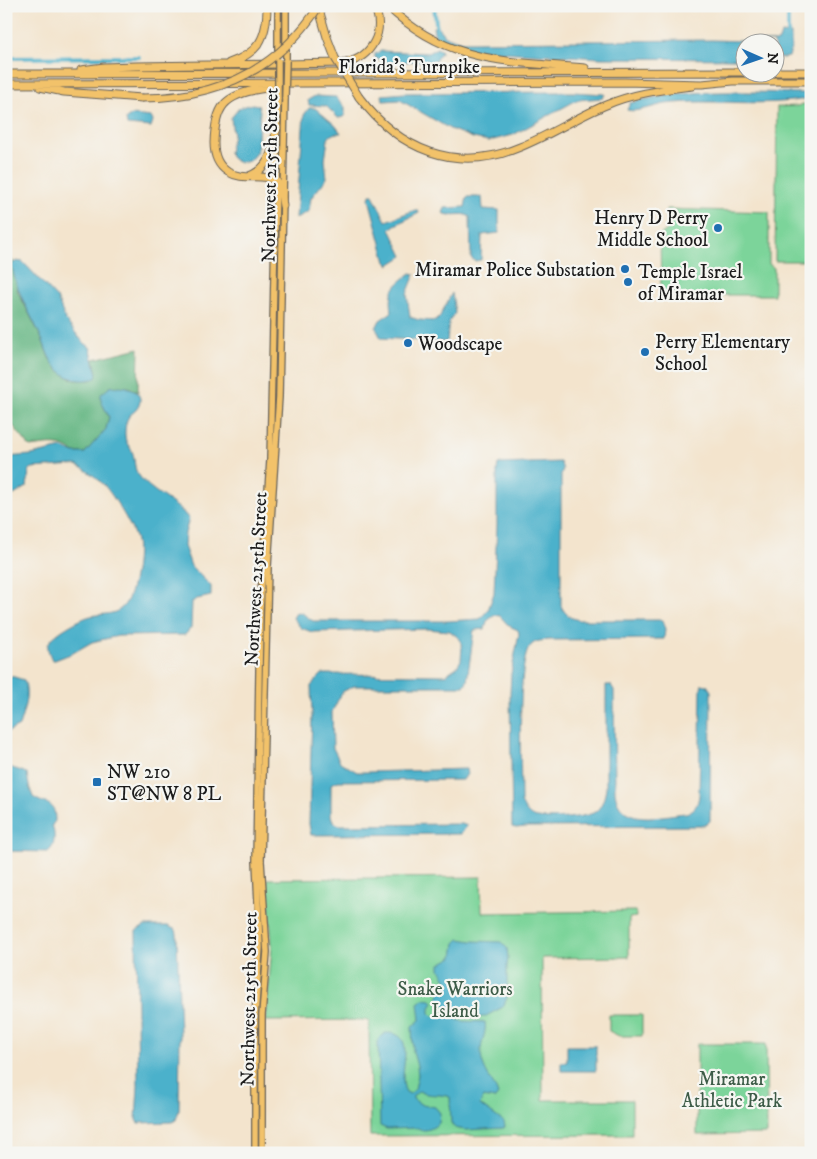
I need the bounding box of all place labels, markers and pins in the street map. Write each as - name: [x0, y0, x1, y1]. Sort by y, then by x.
- place label: Henry D Perry Middle School: [594, 207, 709, 252]
- marker: Henry D Perry Middle School: [712, 222, 724, 234]
- place label: Miramar Police Substation: [415, 259, 615, 282]
- place label: Temple Israel of Miramar: [638, 261, 743, 306]
- marker: Miramar Police Substation: [619, 263, 631, 275]
- marker: Temple Israel of Miramar: [622, 276, 634, 288]
- place label: Perry Elementary School: [655, 331, 791, 376]
- place label: Woodscape: [417, 333, 503, 356]
- marker: Woodscape: [402, 337, 414, 349]
- marker: Perry Elementary School: [639, 346, 651, 358]
- place label: NW 210 ST@NW 8 PL: [107, 761, 221, 806]
- marker: NW 210 ST@NW 8 PL: [91, 776, 103, 788]

